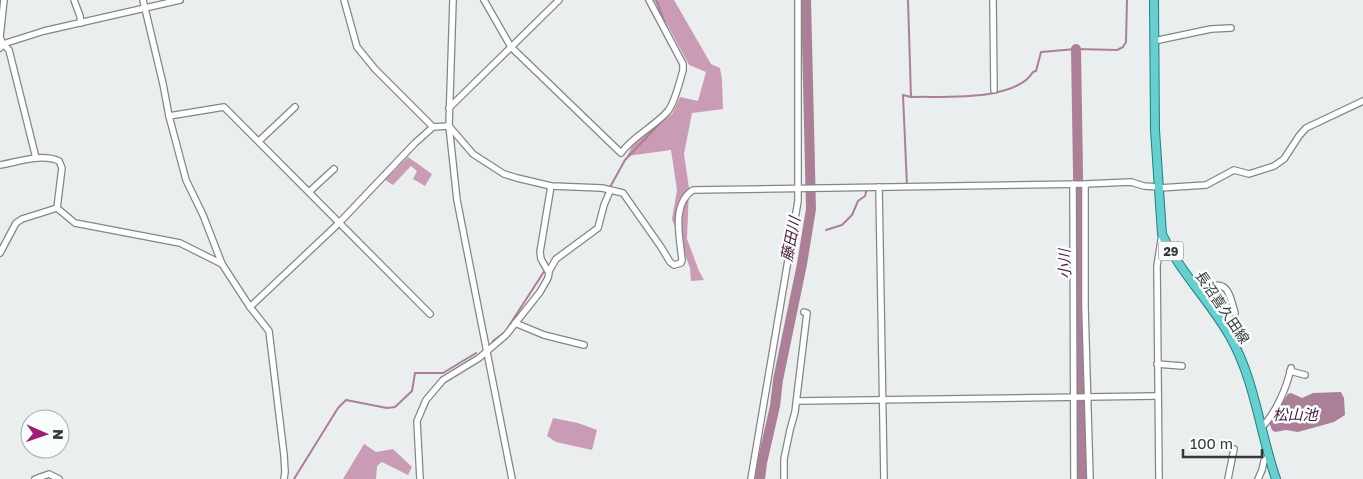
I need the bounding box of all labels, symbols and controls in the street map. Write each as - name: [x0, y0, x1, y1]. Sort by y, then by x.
- water label: 藤田川: [777, 213, 804, 263]
- road number: 29: [1158, 242, 1184, 260]
- water label: 小川: [1055, 247, 1073, 279]
- street label: 長沼喜久田線: [1192, 267, 1254, 347]
- water label: 松山池: [1272, 405, 1319, 423]
- north arrow: [20, 409, 70, 459]
- scale bar: [1183, 426, 1262, 458]
- text: N: [50, 429, 67, 440]
- text: 100 m: [1190, 434, 1233, 452]

